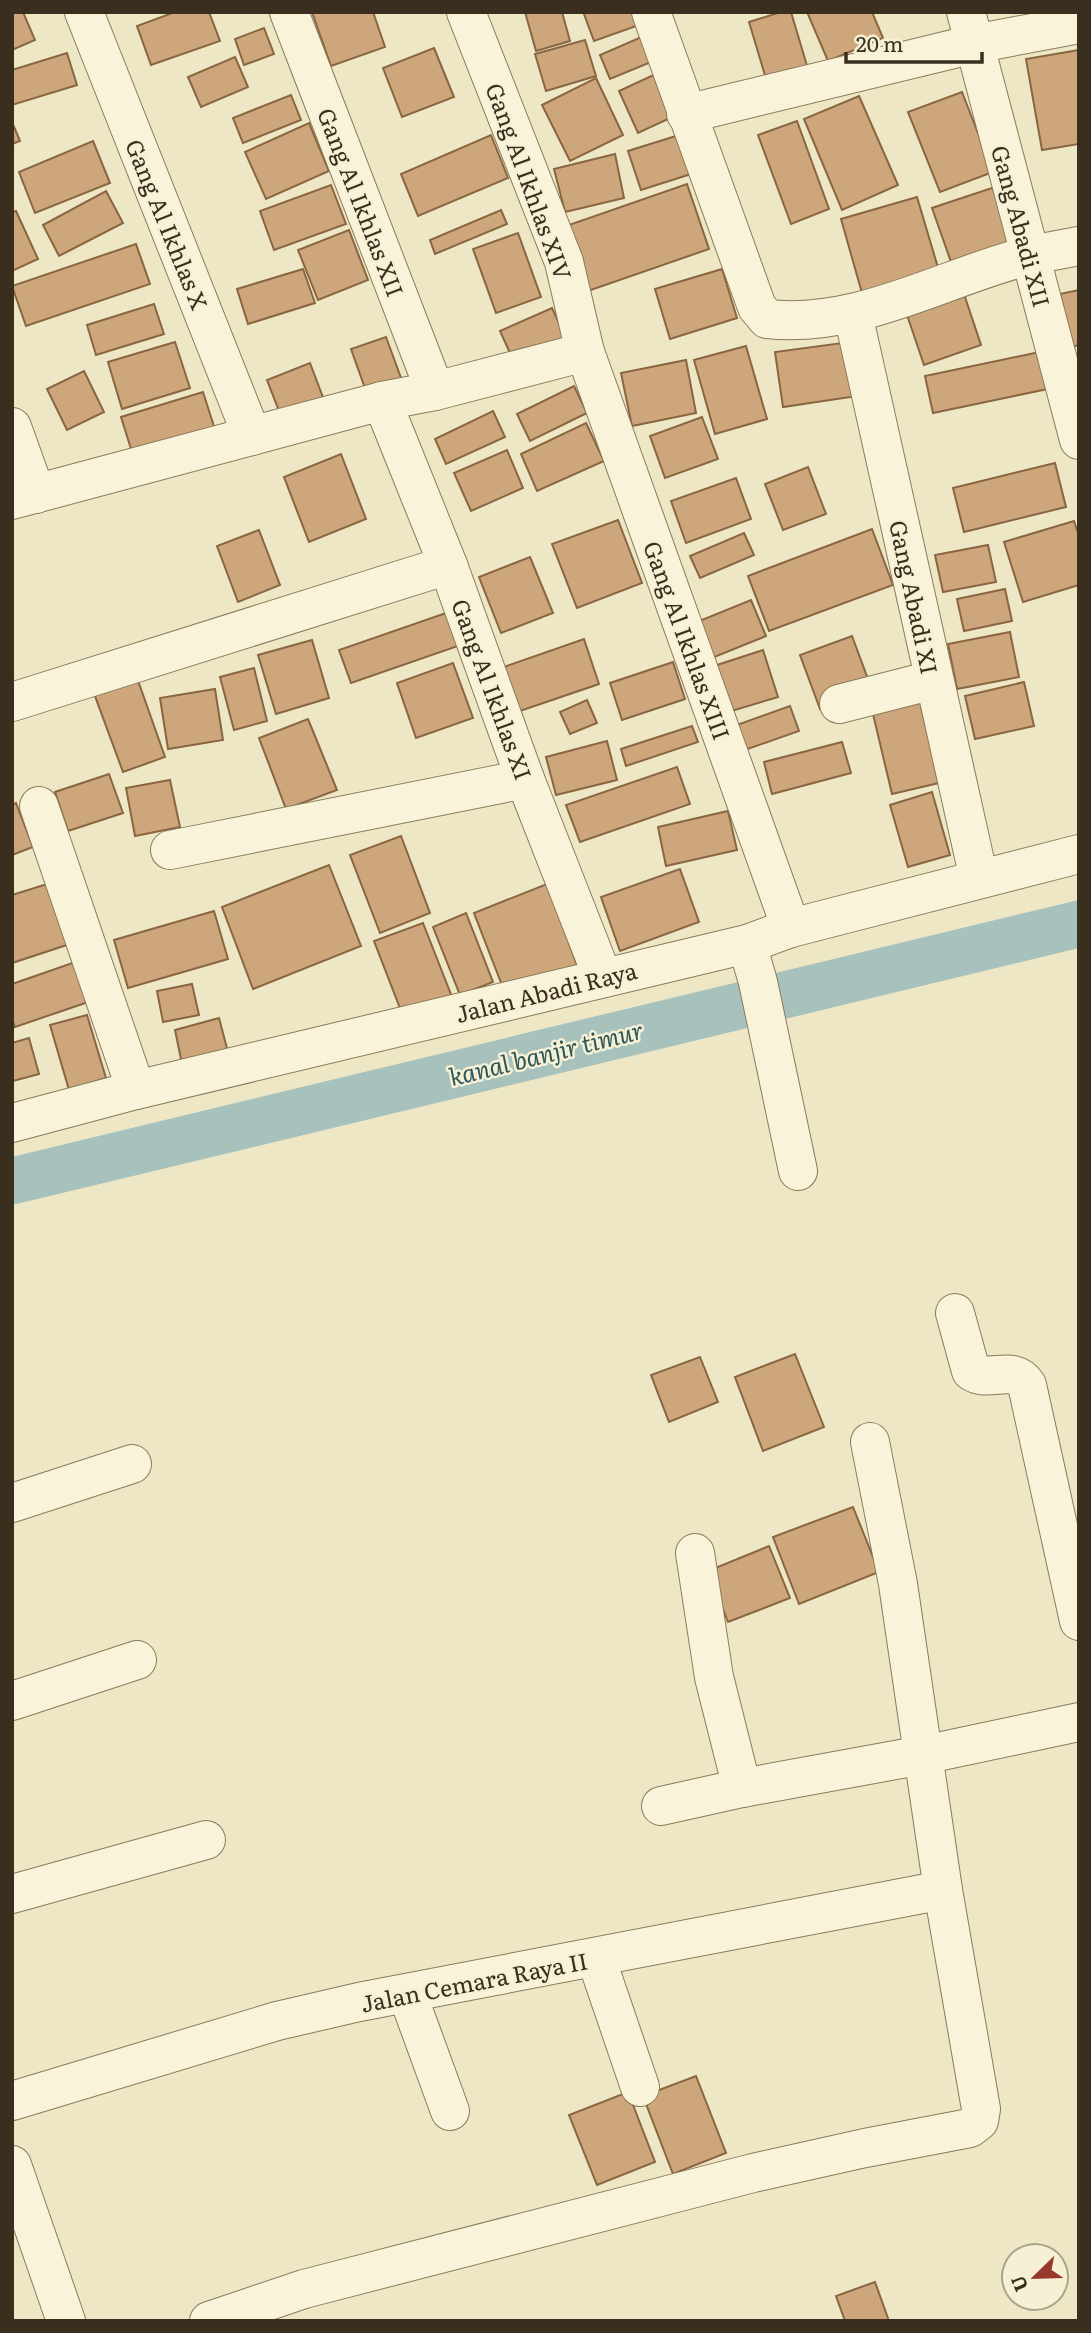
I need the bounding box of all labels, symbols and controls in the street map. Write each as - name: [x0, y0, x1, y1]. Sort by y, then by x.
- scale bar: [846, 21, 982, 65]
- text: 20 m: [856, 27, 903, 58]
- street label: Gang Al Ikhlas XIV: [479, 78, 581, 284]
- street label: Gang Al Ikhlas XII: [310, 103, 414, 301]
- street label: Gang Al Ikhlas X: [118, 134, 218, 314]
- street label: Gang Abadi XII: [984, 141, 1060, 311]
- street label: Gang Abadi XI: [882, 517, 948, 677]
- street label: Gang Al Ikhlas XIII: [636, 536, 740, 744]
- street label: Gang Al Ikhlas XI: [444, 594, 542, 784]
- street label: Jalan Abadi Raya: [452, 952, 641, 1030]
- water label: kanal banjir timur: [445, 1011, 647, 1093]
- street label: Jalan Cemara Raya II: [358, 1942, 590, 2020]
- north arrow: [1000, 2242, 1070, 2312]
- text: U: [1003, 2272, 1034, 2296]

